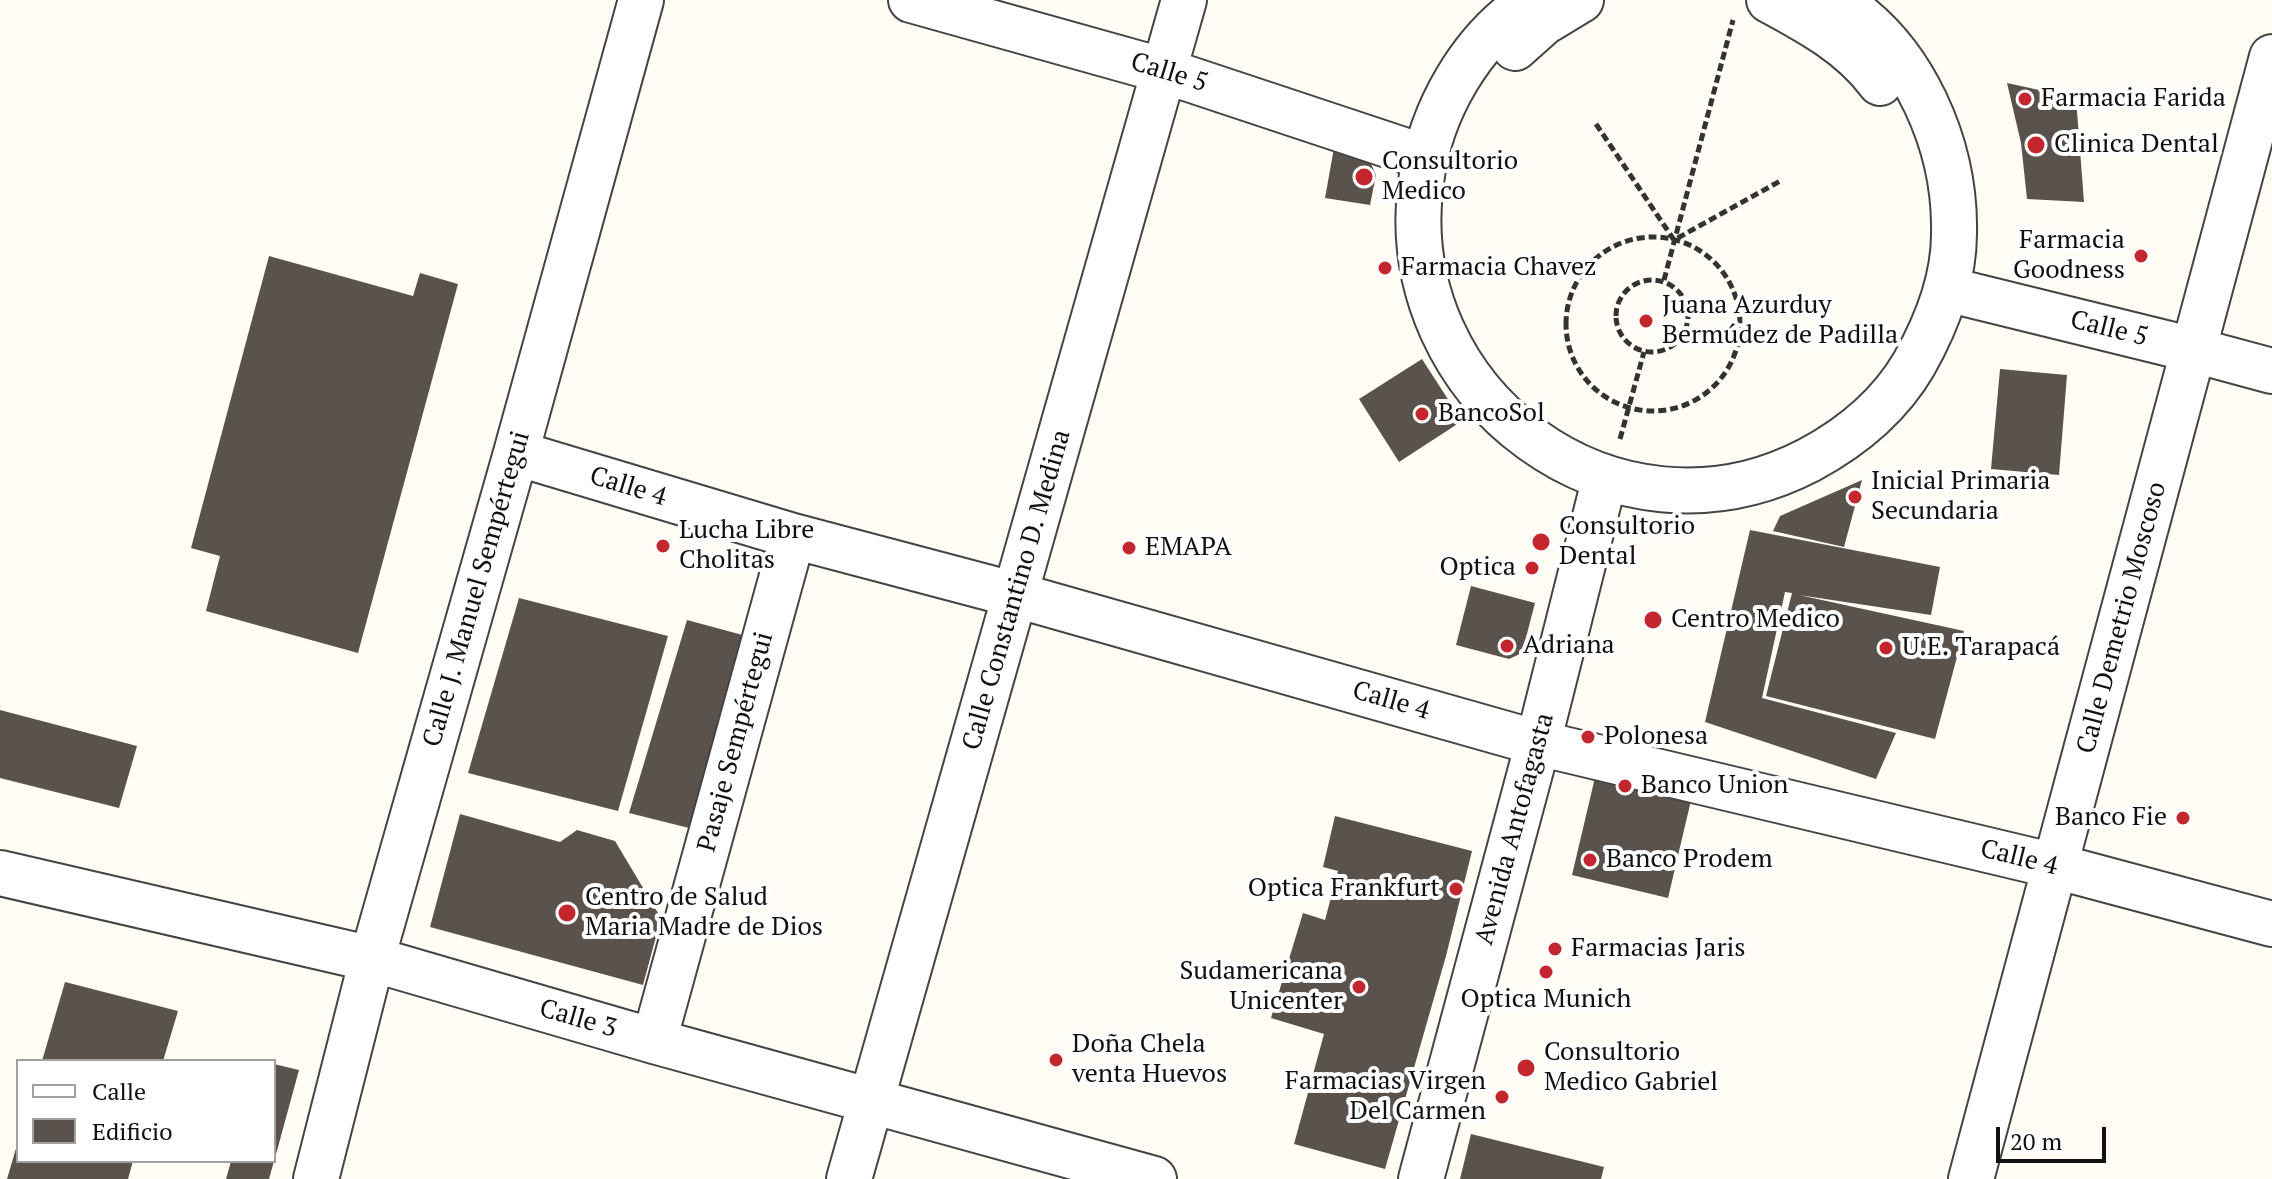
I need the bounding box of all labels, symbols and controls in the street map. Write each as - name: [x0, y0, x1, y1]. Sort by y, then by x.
- street label: Calle 5: [1127, 47, 1211, 99]
- place label: Farmacia Farida: [2041, 83, 2226, 115]
- marker: Farmacia Farida: [2016, 90, 2034, 108]
- place label: Clinica Dental: [2054, 129, 2219, 161]
- marker: Clinica Dental: [2025, 134, 2047, 156]
- place label: Consultorio Medico: [1382, 146, 1518, 208]
- marker: Consultorio Medico: [1353, 166, 1375, 188]
- place label: Farmacia Goodness: [2013, 225, 2125, 286]
- marker: Farmacia Goodness: [2132, 247, 2150, 265]
- place label: Farmacia Chavez: [1401, 252, 1597, 284]
- marker: Farmacia Chavez: [1376, 259, 1394, 277]
- place label: Juana Azurduy Bermúdez de Padilla: [1662, 290, 1898, 352]
- street label: Calle 5: [2067, 304, 2151, 354]
- marker: Juana Azurduy Bermúdez de Padilla: [1637, 312, 1655, 330]
- place label: BancoSol: [1438, 398, 1545, 430]
- marker: BancoSol: [1413, 405, 1431, 423]
- street label: Calle Constantino D. Medina: [956, 426, 1078, 754]
- street label: Calle J. Manuel Sempértegui: [417, 428, 537, 750]
- street label: Calle 4: [586, 461, 670, 513]
- place label: Inicial Primaria Secundaria: [1871, 466, 2050, 528]
- street label: Calle Demetrio Moscoso: [2071, 479, 2173, 757]
- marker: Inicial Primaria Secundaria: [1846, 488, 1864, 506]
- place label: Consultorio Dental: [1559, 511, 1695, 572]
- place label: Lucha Libre Cholitas: [679, 515, 814, 576]
- marker: Consultorio Dental: [1530, 531, 1552, 553]
- place label: EMAPA: [1145, 532, 1232, 564]
- marker: Lucha Libre Cholitas: [654, 537, 672, 555]
- marker: EMAPA: [1120, 539, 1138, 557]
- place label: Optica: [1440, 552, 1516, 584]
- marker: Optica: [1523, 559, 1541, 577]
- place label: Centro Medico: [1671, 604, 1840, 636]
- marker: Centro Medico: [1642, 609, 1664, 631]
- street label: Pasaje Sempértegui: [692, 629, 780, 855]
- place label: Adriana: [1523, 630, 1615, 662]
- place label: U.E. Tarapacá: [1902, 632, 2060, 664]
- marker: Adriana: [1498, 637, 1516, 655]
- marker: U.E. Tarapacá: [1877, 639, 1895, 657]
- street label: Calle 4: [1349, 675, 1433, 727]
- street label: Avenida Antofagasta: [1469, 710, 1561, 948]
- place label: Polonesa: [1604, 721, 1708, 753]
- marker: Polonesa: [1579, 728, 1597, 746]
- place label: Banco Union: [1641, 770, 1788, 802]
- marker: Banco Union: [1616, 777, 1634, 795]
- place label: Banco Fie: [2055, 802, 2167, 834]
- marker: Banco Fie: [2174, 809, 2192, 827]
- street label: Calle 4: [1977, 833, 2061, 883]
- place label: Banco Prodem: [1606, 844, 1773, 876]
- marker: Banco Prodem: [1581, 851, 1599, 869]
- place label: Optica Frankfurt: [1248, 873, 1440, 905]
- marker: Optica Frankfurt: [1447, 880, 1465, 898]
- place label: Centro de Salud Maria Madre de Dios: [585, 882, 823, 944]
- marker: Centro de Salud Maria Madre de Dios: [556, 902, 578, 924]
- place label: Farmacias Jaris: [1571, 933, 1746, 965]
- marker: Farmacias Jaris: [1546, 940, 1564, 958]
- place label: Sudamericana Unicenter: [1179, 956, 1343, 1018]
- marker: Optica Munich: [1537, 963, 1555, 981]
- marker: Sudamericana Unicenter: [1350, 978, 1368, 996]
- place label: Optica Munich: [1461, 984, 1631, 1016]
- street label: Calle 3: [536, 993, 620, 1045]
- place label: Doña Chela venta Huevos: [1072, 1029, 1227, 1090]
- place label: Consultorio Medico Gabriel: [1544, 1037, 1718, 1098]
- marker: Doña Chela venta Huevos: [1047, 1051, 1065, 1069]
- marker: Consultorio Medico Gabriel: [1515, 1057, 1537, 1079]
- legend: [16, 1059, 276, 1163]
- place label: Farmacias Virgen Del Carmen: [1285, 1066, 1486, 1128]
- text: Calle: [92, 1075, 146, 1107]
- marker: Farmacias Virgen Del Carmen: [1493, 1088, 1511, 1106]
- scale bar: [2000, 1111, 2110, 1161]
- text: Edificio: [92, 1115, 173, 1147]
- text: 20 m: [2010, 1125, 2062, 1157]

